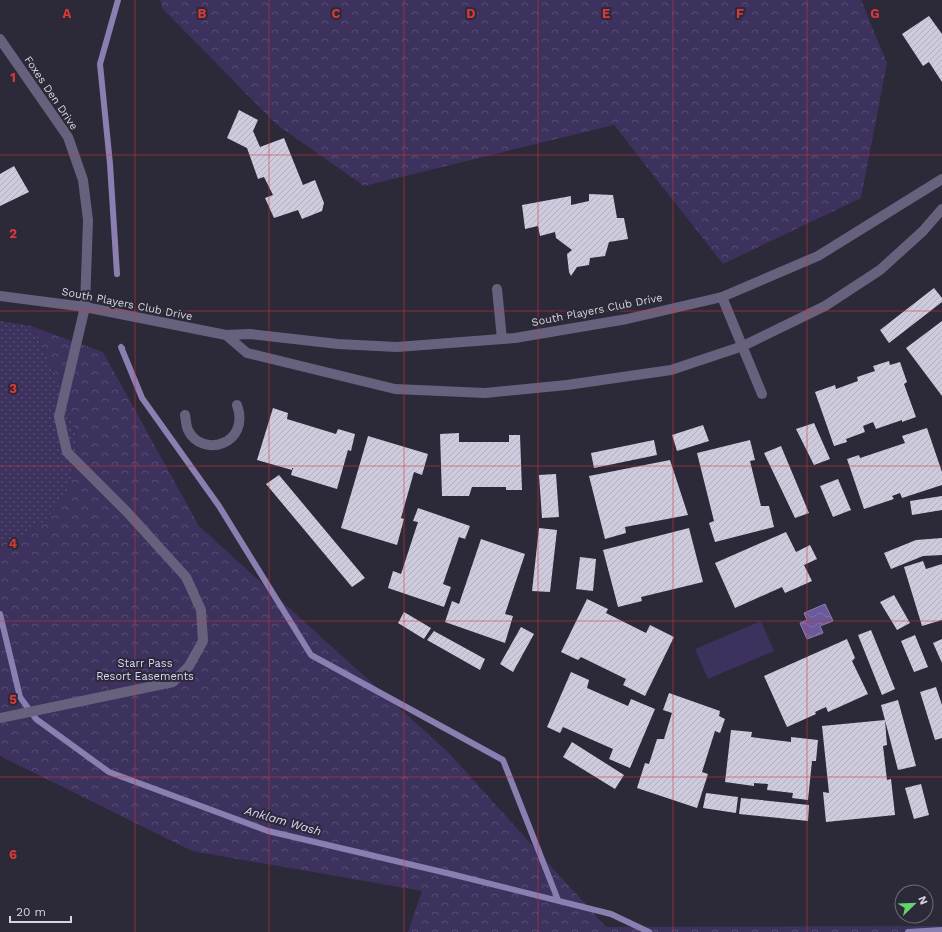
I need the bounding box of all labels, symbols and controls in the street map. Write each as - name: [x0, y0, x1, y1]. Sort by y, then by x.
- text: A: [63, 6, 72, 21]
- text: B: [198, 6, 207, 21]
- text: C: [332, 6, 341, 21]
- text: D: [466, 6, 476, 21]
- text: E: [602, 6, 610, 21]
- text: F: [736, 6, 744, 21]
- text: G: [870, 6, 880, 21]
- street label: Foxes Den Drive: [22, 54, 80, 132]
- text: 1: [10, 70, 16, 85]
- text: 2: [9, 226, 17, 241]
- street label: South Players Club Drive: [60, 285, 194, 323]
- street label: South Players Club Drive: [530, 291, 664, 329]
- text: 3: [9, 381, 17, 396]
- text: 4: [9, 536, 18, 551]
- park label: Starr Pass Resort Easements: [96, 657, 194, 683]
- text: 5: [9, 692, 17, 707]
- water label: Anklam Wash: [242, 803, 323, 839]
- text: 6: [9, 847, 17, 862]
- north arrow: [894, 884, 934, 924]
- text: N: [915, 894, 930, 907]
- scale bar: [10, 898, 71, 924]
- text: 20 m: [16, 905, 46, 919]

